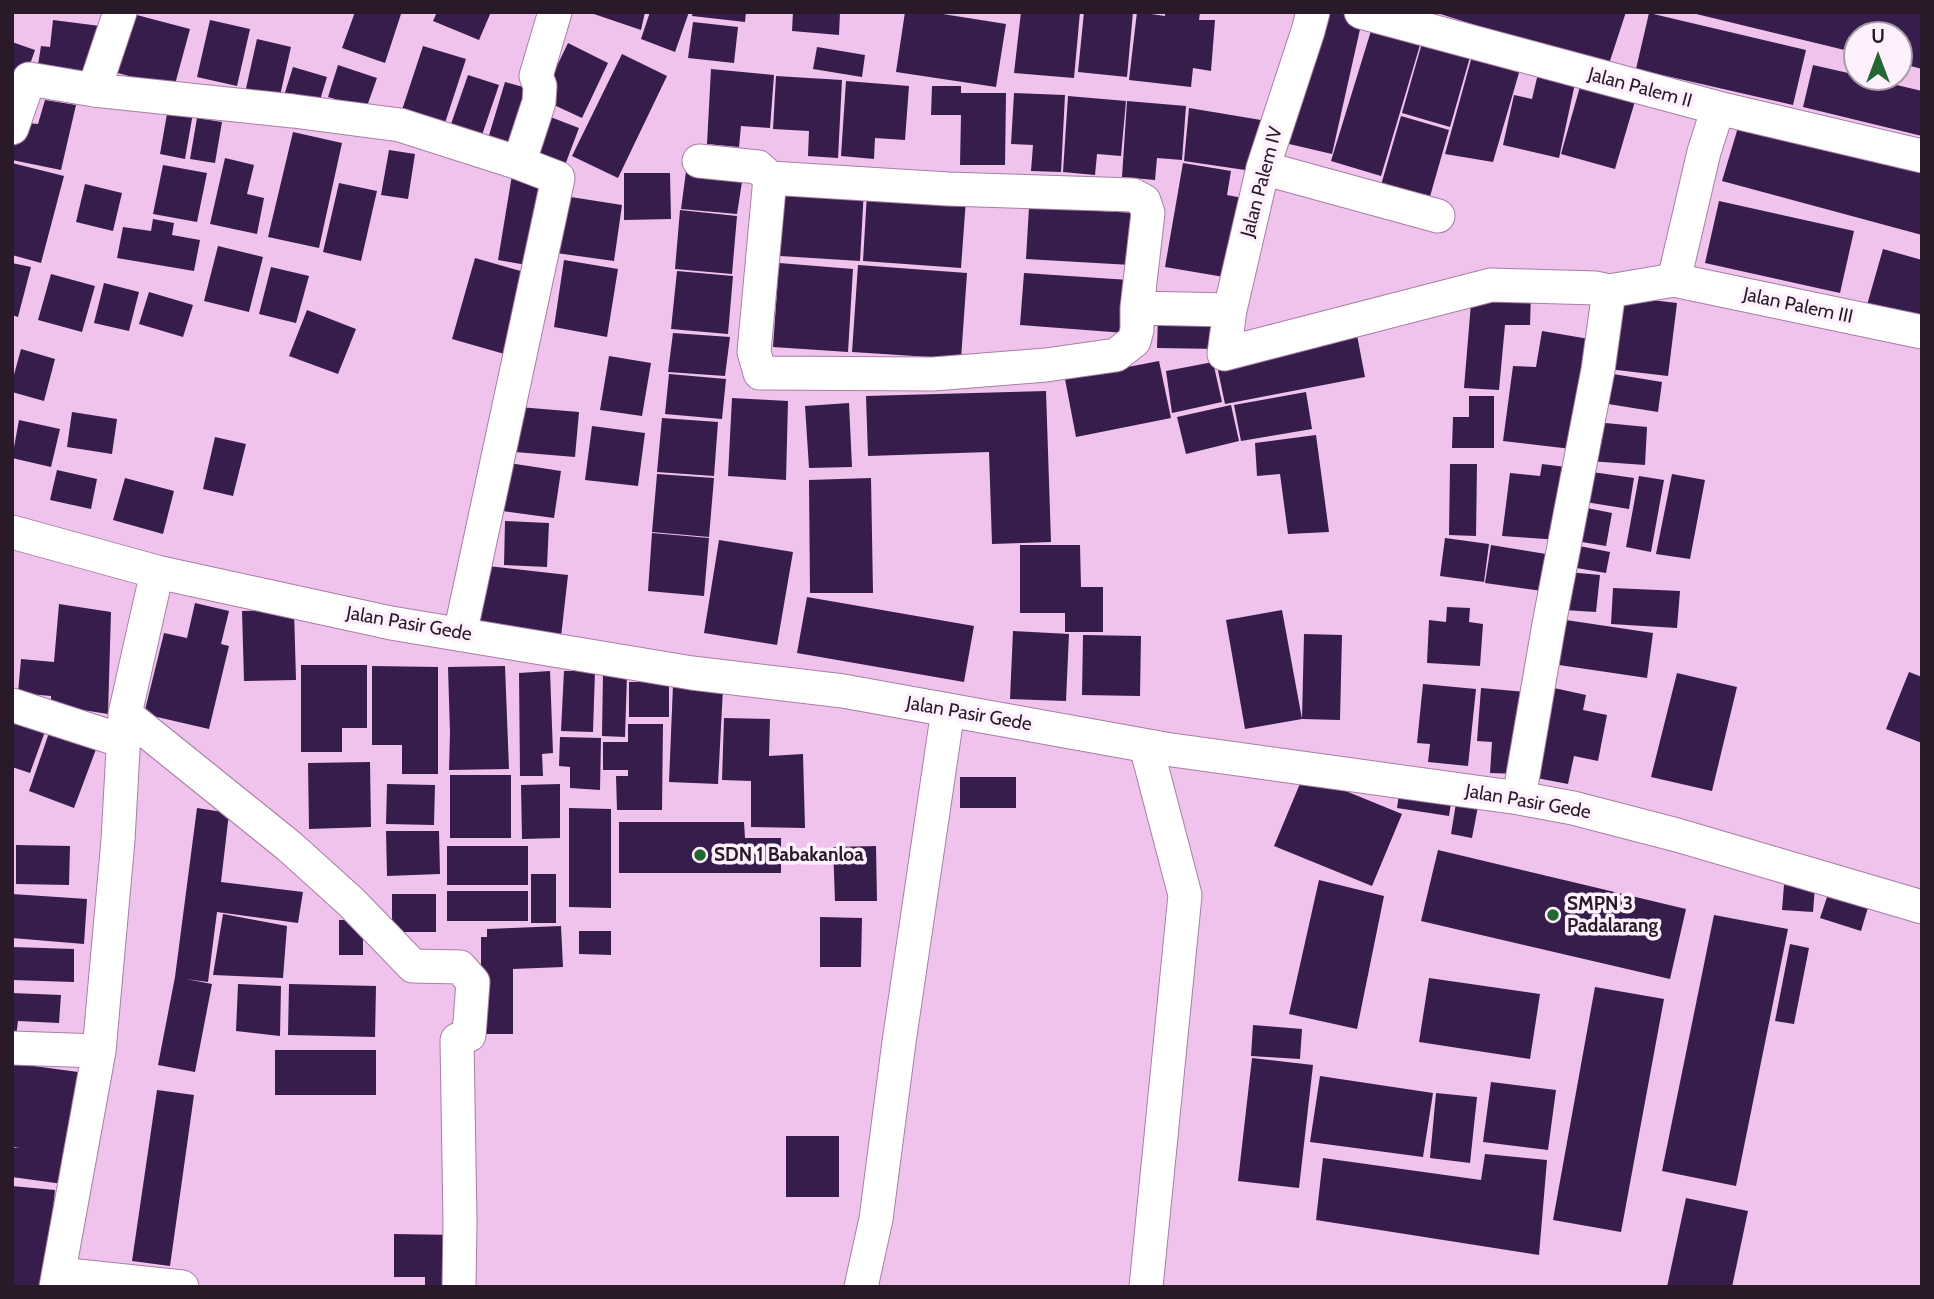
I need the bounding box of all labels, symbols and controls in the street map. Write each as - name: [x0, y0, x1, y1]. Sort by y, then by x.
- north arrow: [1843, 21, 1913, 91]
- text: U: [1871, 25, 1885, 48]
- street label: Jalan Palem II: [1585, 63, 1695, 113]
- street label: Jalan Palem IV: [1236, 124, 1288, 240]
- street label: Jalan Palem III: [1741, 283, 1855, 329]
- street label: Jalan Pasir Gede: [345, 602, 473, 646]
- street label: Jalan Pasir Gede: [905, 692, 1033, 736]
- street label: Jalan Pasir Gede: [1464, 780, 1592, 824]
- place label: SDN 1 Babakanloa: [714, 844, 864, 866]
- marker: SDN 1 Babakanloa: [692, 847, 708, 863]
- place label: SMPN 3 Padalarang: [1567, 893, 1658, 937]
- marker: SMPN 3 Padalarang: [1545, 907, 1561, 923]

